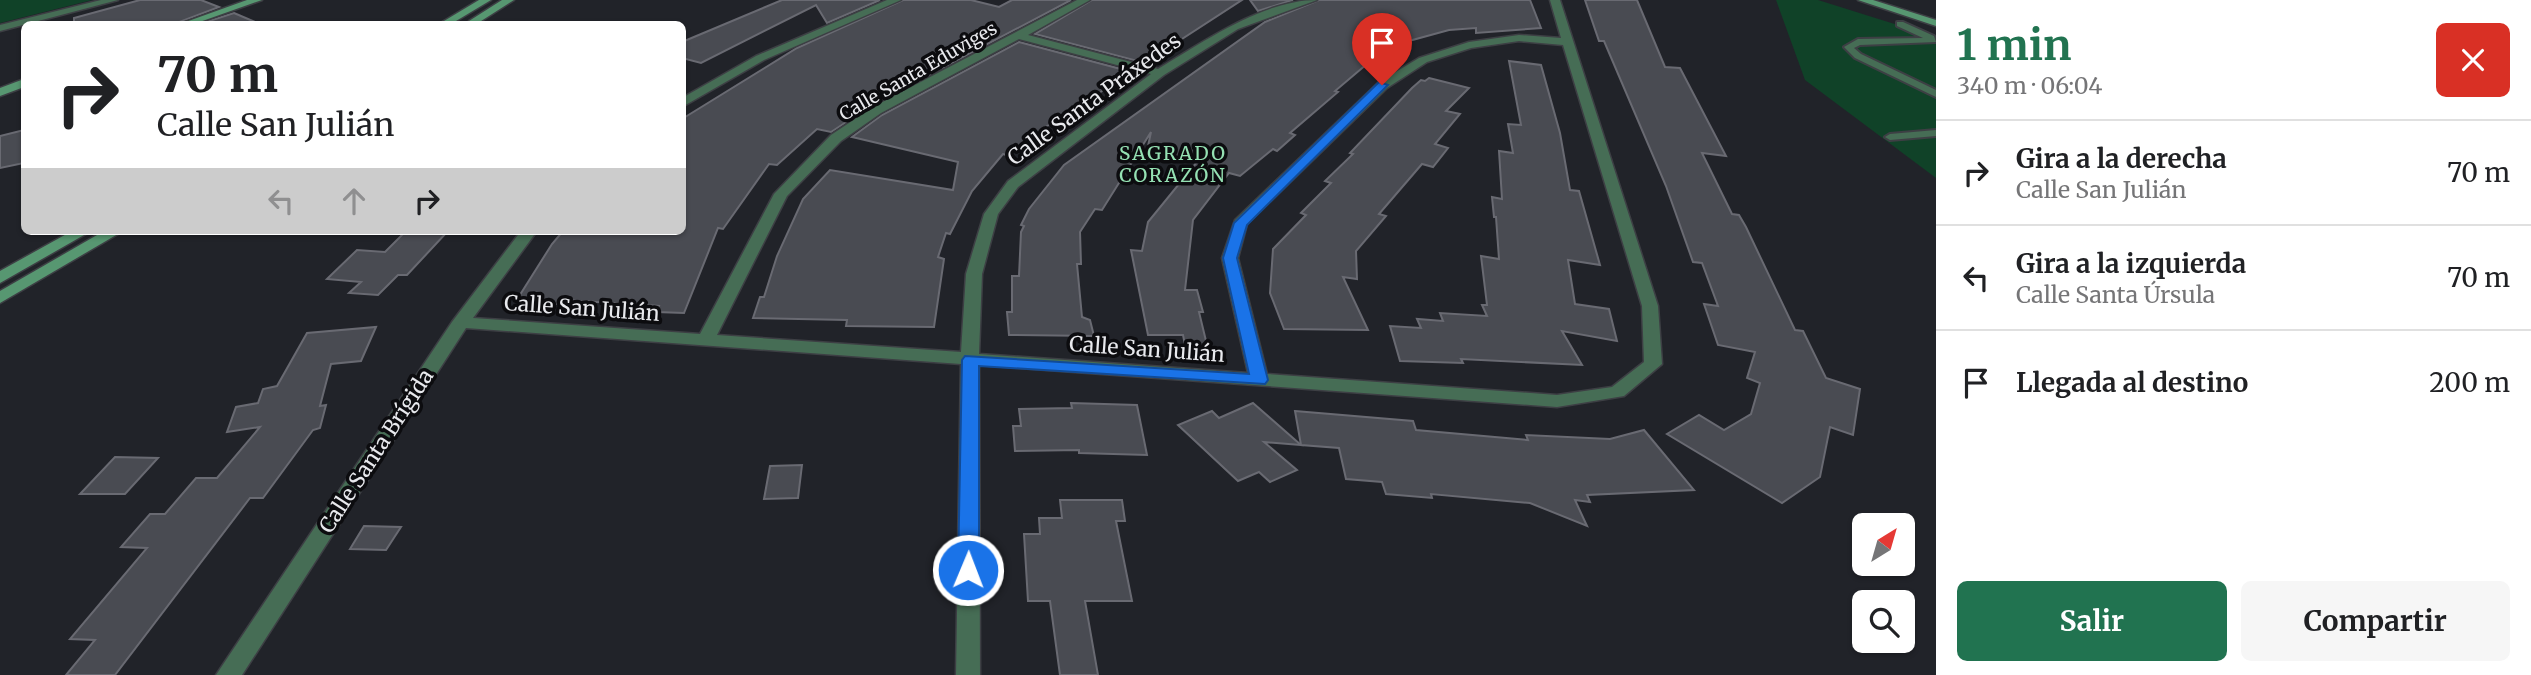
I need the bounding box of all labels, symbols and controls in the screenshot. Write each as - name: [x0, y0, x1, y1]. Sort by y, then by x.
- pin: [1352, 13, 1412, 85]
- street label: Calle Santa Eduviges: [835, 16, 1001, 126]
- text: 1 min: [1957, 19, 2071, 71]
- button: close: [2436, 23, 2510, 97]
- icon: arrive: [1363, 24, 1401, 62]
- street label: Calle Santa Práxedes: [1002, 27, 1186, 171]
- text: 70 m: [157, 44, 278, 105]
- icon: right: [42, 49, 133, 140]
- text: 340 m · 06:04: [1957, 71, 2102, 100]
- text: Calle San Julián: [157, 105, 394, 145]
- district label: SAGRADO CORAZÓN: [1119, 141, 1227, 187]
- text: Gira a la derecha: [2016, 142, 2227, 175]
- icon: right: [1957, 154, 1995, 192]
- text: 70 m: [2447, 156, 2510, 189]
- text: Calle San Julián: [2016, 175, 2187, 204]
- icon: left: [262, 182, 300, 220]
- icon: ahead: [335, 182, 373, 220]
- icon: right: [408, 182, 446, 220]
- text: Gira a la izquierda: [2016, 247, 2246, 280]
- icon: left: [1957, 259, 1995, 297]
- text: 70 m: [2447, 261, 2510, 294]
- text: Calle Santa Úrsula: [2016, 280, 2215, 309]
- street label: Calle San Julián: [503, 289, 661, 327]
- street label: Calle San Julián: [1068, 330, 1226, 368]
- street label: Calle Santa Brígida: [313, 364, 439, 538]
- icon: arrive: [1957, 364, 1995, 402]
- text: Llegada al destino: [2016, 366, 2248, 399]
- text: 200 m: [2429, 366, 2510, 399]
- north arrow: [1852, 513, 1914, 576]
- map controls: [1852, 513, 1915, 653]
- position arrow: [931, 533, 1005, 607]
- button: Salir: [1957, 581, 2227, 661]
- button: Compartir: [2241, 581, 2510, 661]
- button: search: [1852, 590, 1915, 653]

